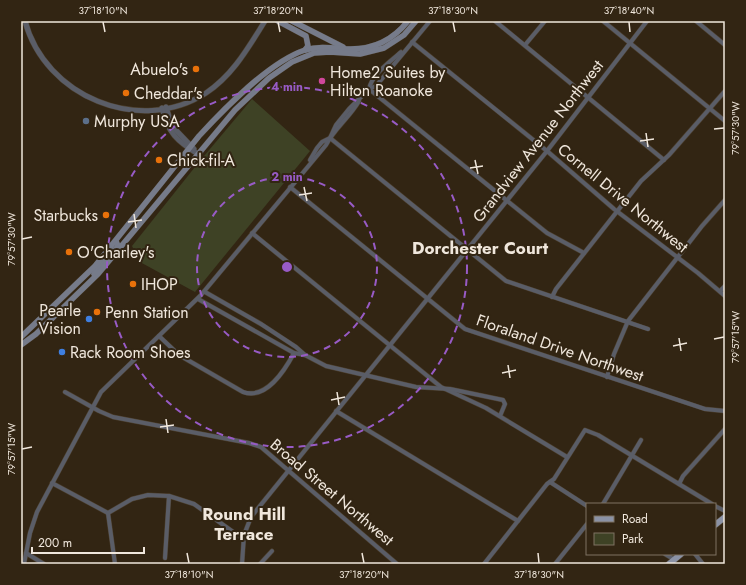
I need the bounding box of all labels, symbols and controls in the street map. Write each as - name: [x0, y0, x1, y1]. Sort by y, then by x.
- text: 37°18'10"N: [78, 3, 128, 18]
- text: 37°18'20"N: [253, 3, 303, 18]
- text: 37°18'30"N: [428, 3, 478, 18]
- text: 37°18'40"N: [604, 3, 654, 18]
- street label: Grandview Avenue Northwest: [467, 55, 609, 227]
- place label: Abuelo's: [130, 58, 188, 81]
- place label: Home2 Suites by Hilton Roanoke: [330, 61, 446, 102]
- marker: Abuelo's: [191, 64, 201, 74]
- marker: Home2 Suites by Hilton Roanoke: [317, 76, 327, 86]
- text: 4 min: [271, 78, 303, 96]
- place label: Cheddar's: [134, 82, 202, 105]
- marker: Cheddar's: [121, 88, 131, 98]
- text: 79°57'30"W: [728, 101, 743, 155]
- place label: Murphy USA: [94, 110, 180, 133]
- marker: Murphy USA: [81, 116, 91, 126]
- street label: Cornell Drive Northwest: [553, 138, 693, 258]
- place label: Chick-fil-A: [167, 149, 235, 172]
- marker: Chick-fil-A: [154, 155, 164, 165]
- text: 2 min: [271, 168, 303, 186]
- place label: Starbucks: [34, 204, 98, 227]
- marker: Starbucks: [101, 210, 111, 220]
- text: 79°57'30"W: [4, 212, 19, 266]
- district label: Dorchester Court: [412, 236, 549, 260]
- place label: O'Charley's: [77, 241, 154, 264]
- marker: O'Charley's: [64, 247, 74, 257]
- centre of rings: [280, 260, 294, 274]
- place label: IHOP: [141, 273, 178, 296]
- marker: IHOP: [128, 279, 138, 289]
- place label: Pearle Vision: [39, 299, 81, 340]
- place label: Penn Station: [105, 301, 189, 324]
- marker: Penn Station: [92, 307, 102, 317]
- street label: Floraland Drive Northwest: [473, 309, 647, 388]
- text: 79°57'15"W: [728, 311, 743, 363]
- marker: Pearle Vision: [84, 314, 94, 324]
- place label: Rack Room Shoes: [70, 341, 190, 364]
- marker: Rack Room Shoes: [57, 347, 67, 357]
- text: 79°57'15"W: [4, 423, 19, 475]
- street label: Broad Street Northwest: [265, 433, 399, 551]
- district label: Round Hill Terrace: [202, 502, 286, 546]
- legend: [586, 503, 716, 555]
- text: Road: [622, 510, 648, 528]
- scale bar: [32, 529, 144, 555]
- text: Park: [622, 530, 644, 548]
- text: 200 m: [38, 534, 72, 552]
- text: 37°18'10"N: [164, 567, 214, 582]
- text: 37°18'20"N: [339, 567, 389, 582]
- text: 37°18'30"N: [514, 567, 564, 582]

